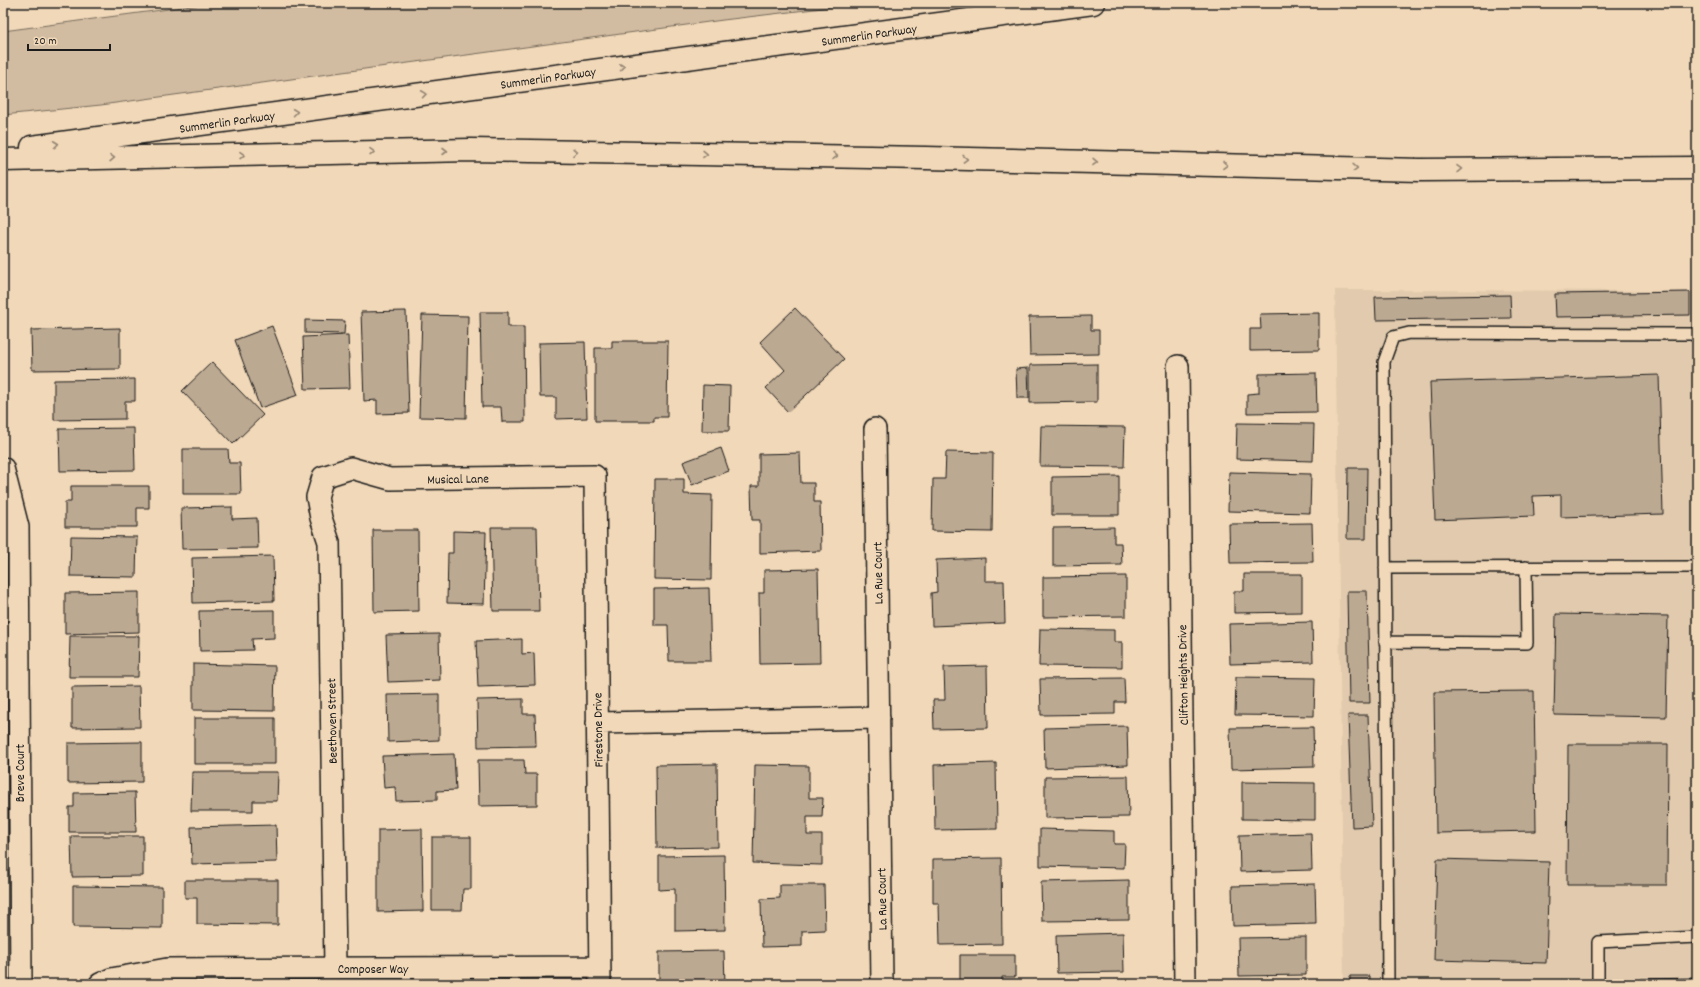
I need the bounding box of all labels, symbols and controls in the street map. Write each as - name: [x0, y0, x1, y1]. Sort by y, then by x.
- street label: Summerlin Parkway: [820, 20, 919, 53]
- scale bar: [28, 26, 110, 52]
- text: 20 m: [34, 33, 57, 50]
- street label: Summerlin Parkway: [499, 63, 598, 96]
- one-way arrow: [619, 63, 625, 72]
- one-way arrow: [421, 90, 427, 99]
- street label: Summerlin Parkway: [178, 107, 277, 140]
- one-way arrow: [292, 108, 298, 117]
- one-way arrow: [53, 140, 59, 149]
- one-way arrow: [369, 147, 375, 156]
- one-way arrow: [442, 147, 448, 155]
- one-way arrow: [572, 148, 578, 156]
- one-way arrow: [239, 150, 245, 159]
- one-way arrow: [702, 150, 708, 158]
- one-way arrow: [832, 152, 838, 160]
- one-way arrow: [109, 153, 115, 162]
- one-way arrow: [962, 154, 968, 163]
- one-way arrow: [1092, 158, 1098, 166]
- one-way arrow: [1222, 161, 1228, 169]
- one-way arrow: [1352, 164, 1358, 172]
- one-way arrow: [1456, 165, 1462, 173]
- street label: Musical Lane: [427, 470, 489, 491]
- street label: La Rue Court: [869, 541, 890, 604]
- street label: Clifton Heights Drive: [1174, 624, 1195, 725]
- street label: Beethoven Street: [323, 678, 344, 764]
- street label: Firestone Drive: [589, 692, 610, 767]
- street label: Breve Court: [12, 744, 31, 802]
- street label: La Rue Court: [873, 867, 894, 930]
- street label: Composer Way: [338, 961, 409, 980]

